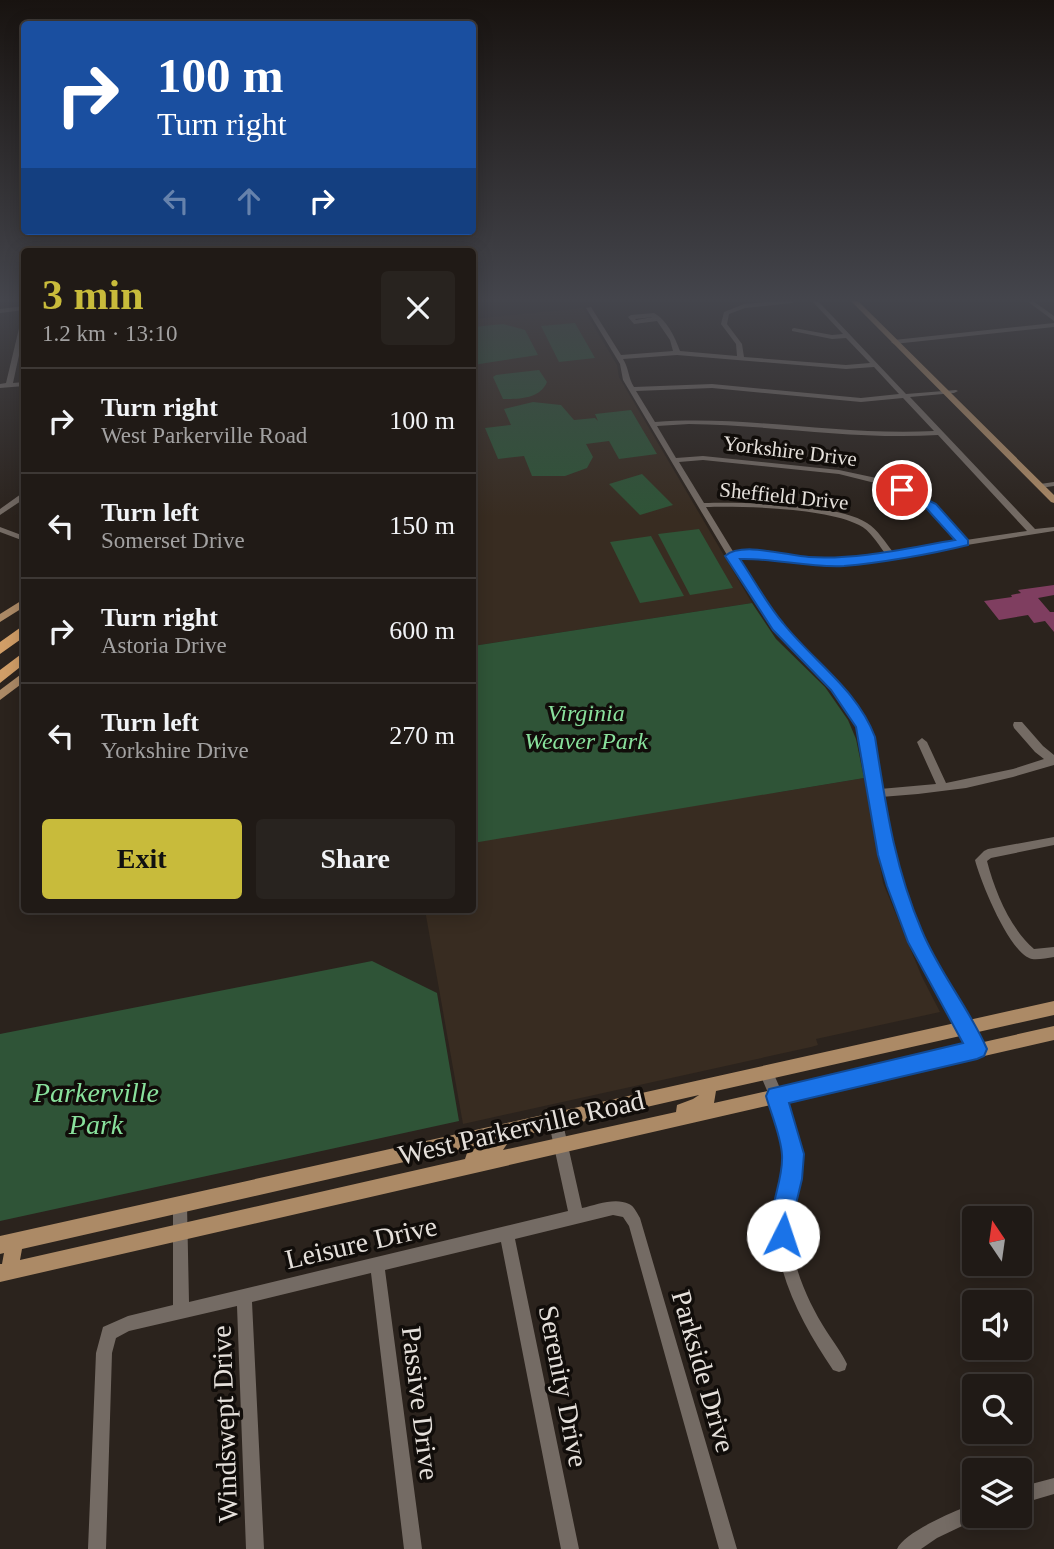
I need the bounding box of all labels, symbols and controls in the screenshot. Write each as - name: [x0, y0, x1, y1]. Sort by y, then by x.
- text: 100 m: [157, 48, 284, 103]
- icon: right: [42, 49, 133, 140]
- text: Turn right: [157, 106, 287, 142]
- icon: left: [157, 182, 195, 220]
- icon: ahead: [230, 182, 268, 220]
- icon: right: [303, 182, 341, 220]
- button: close: [381, 271, 455, 345]
- text: 3 min: [42, 272, 144, 318]
- text: 1.2 km · 13:10: [42, 321, 177, 346]
- text: Turn right: [101, 393, 218, 422]
- icon: right: [42, 402, 80, 440]
- text: 100 m: [389, 406, 455, 435]
- text: West Parkerville Road: [101, 423, 307, 448]
- street label: Yorkshire Drive: [722, 431, 858, 471]
- pin: [872, 460, 932, 520]
- icon: arrive: [883, 471, 921, 509]
- street label: Sheffield Drive: [718, 477, 850, 515]
- text: Turn left: [101, 498, 199, 527]
- icon: left: [42, 507, 80, 545]
- text: 150 m: [389, 511, 455, 540]
- text: Somerset Drive: [101, 528, 245, 553]
- text: Turn right: [101, 603, 218, 632]
- icon: right: [42, 612, 80, 650]
- text: 600 m: [389, 616, 455, 645]
- text: Astoria Drive: [101, 633, 227, 658]
- park label: Virginia Weaver Park: [524, 700, 648, 754]
- text: Turn left: [101, 708, 199, 737]
- icon: left: [42, 717, 80, 755]
- text: 270 m: [389, 721, 455, 750]
- text: Yorkshire Drive: [101, 738, 249, 763]
- button: Exit: [42, 819, 242, 899]
- button: Share: [256, 819, 455, 899]
- park label: Parkerville Park: [32, 1077, 159, 1140]
- street label: West Parkerville Road: [395, 1084, 647, 1171]
- position arrow: [746, 1198, 820, 1272]
- north arrow: [962, 1206, 1032, 1276]
- map controls: [962, 1206, 1032, 1528]
- street label: Leisure Drive: [282, 1210, 440, 1275]
- street label: Parkside Drive: [666, 1287, 741, 1456]
- button: sound: [962, 1290, 1032, 1360]
- street label: Serenity Drive: [533, 1303, 594, 1470]
- street label: Passive Drive: [396, 1324, 445, 1482]
- street label: Windswept Drive: [206, 1325, 243, 1523]
- button: search: [962, 1374, 1032, 1444]
- button: layers: [962, 1458, 1032, 1528]

